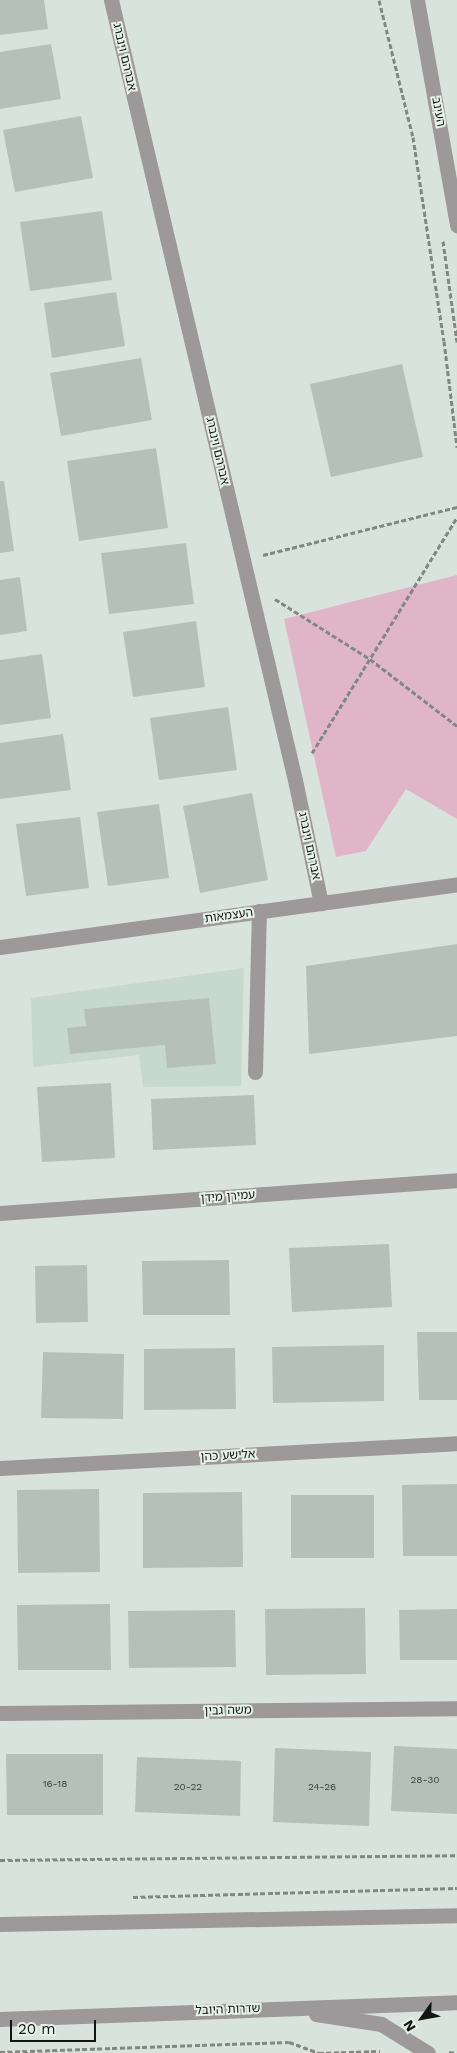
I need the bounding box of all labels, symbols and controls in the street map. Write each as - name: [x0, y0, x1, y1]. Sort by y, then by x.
- street label: אברהם וינברג: [109, 22, 139, 92]
- street label: העינב: [428, 96, 448, 128]
- street label: אברהם וינברג: [202, 416, 232, 486]
- street label: אברהם וינברג: [295, 811, 323, 881]
- street label: העצמאות: [204, 905, 254, 927]
- street label: עמירן מידן: [200, 1188, 256, 1206]
- street label: אלישע כהן: [200, 1447, 256, 1465]
- street label: משה גבין: [204, 1703, 252, 1719]
- house number: 28-30: [411, 1774, 439, 1786]
- house number: 16-18: [43, 1778, 67, 1790]
- house number: 20-22: [174, 1781, 202, 1793]
- house number: 24-26: [308, 1781, 336, 1793]
- north arrow: [397, 1993, 447, 2043]
- street label: שדרות היובל: [195, 2002, 261, 2018]
- scale bar: [12, 2010, 99, 2042]
- text: N: [400, 2017, 419, 2035]
- text: 20 m: [18, 2020, 56, 2038]

